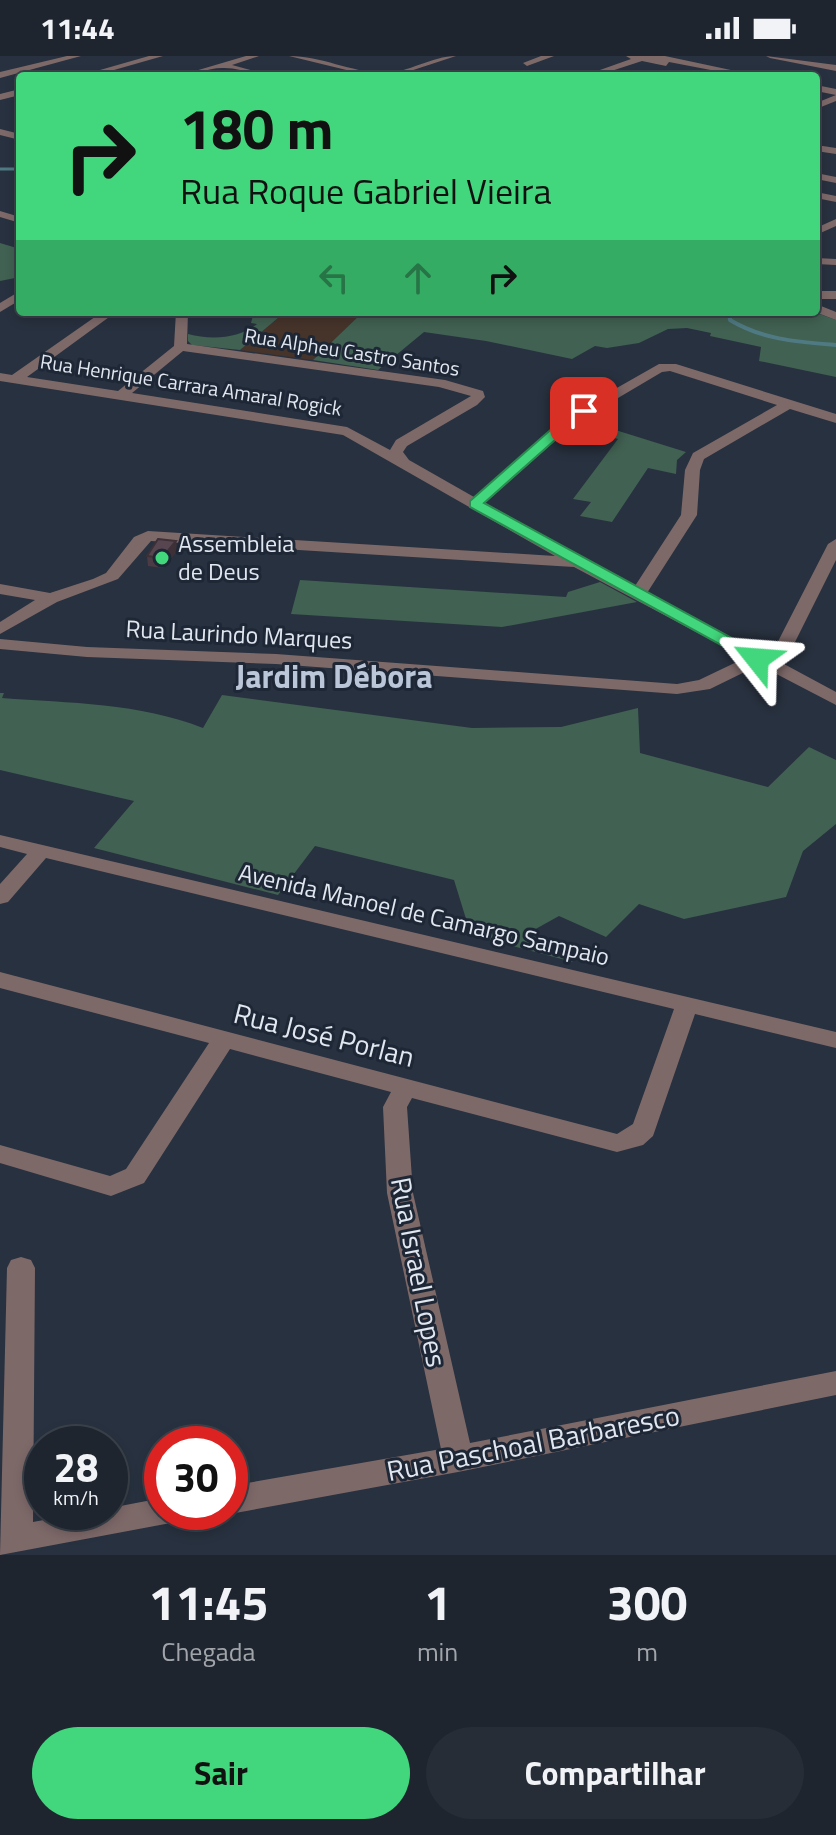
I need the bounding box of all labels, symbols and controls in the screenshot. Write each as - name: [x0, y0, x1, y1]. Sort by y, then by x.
- text: 11:44: [40, 5, 115, 51]
- text: 180 m: [180, 86, 333, 171]
- icon: right: [48, 104, 152, 208]
- text: Rua Roque Gabriel Vieira: [180, 163, 551, 218]
- icon: left: [312, 256, 356, 300]
- icon: ahead: [396, 256, 440, 300]
- icon: right: [480, 256, 524, 300]
- street label: Rua Alpheu Castro Santos: [242, 319, 462, 384]
- street label: Rua Henrique Carrara Amaral Rogick: [38, 345, 344, 424]
- pin: [550, 377, 618, 445]
- icon: arrive: [562, 389, 606, 433]
- place label: Assembleia de Deus: [178, 525, 294, 589]
- marker: Assembleia de Deus: [153, 549, 171, 567]
- street label: Rua Laurindo Marques: [125, 610, 353, 658]
- position arrow: [715, 617, 799, 701]
- district label: Jardim Débora: [235, 652, 433, 700]
- street label: Avenida Manoel de Camargo Sampaio: [235, 854, 613, 974]
- street label: Rua José Porlan: [229, 991, 419, 1078]
- street label: Rua Israel Lopes: [380, 1173, 459, 1371]
- street label: Rua Paschoal Barbaresco: [383, 1393, 683, 1492]
- speed limit sign: 30: [144, 1426, 248, 1530]
- text: 28: [54, 1437, 98, 1498]
- text: km/h: [53, 1482, 99, 1513]
- text: 11:45: [149, 1566, 268, 1639]
- text: 1: [424, 1566, 451, 1639]
- text: 300: [607, 1566, 687, 1639]
- text: Chegada: [161, 1632, 256, 1671]
- text: min: [417, 1632, 458, 1671]
- text: m: [636, 1632, 658, 1671]
- button: Sair: [32, 1727, 410, 1819]
- button: Compartilhar: [426, 1727, 804, 1819]

